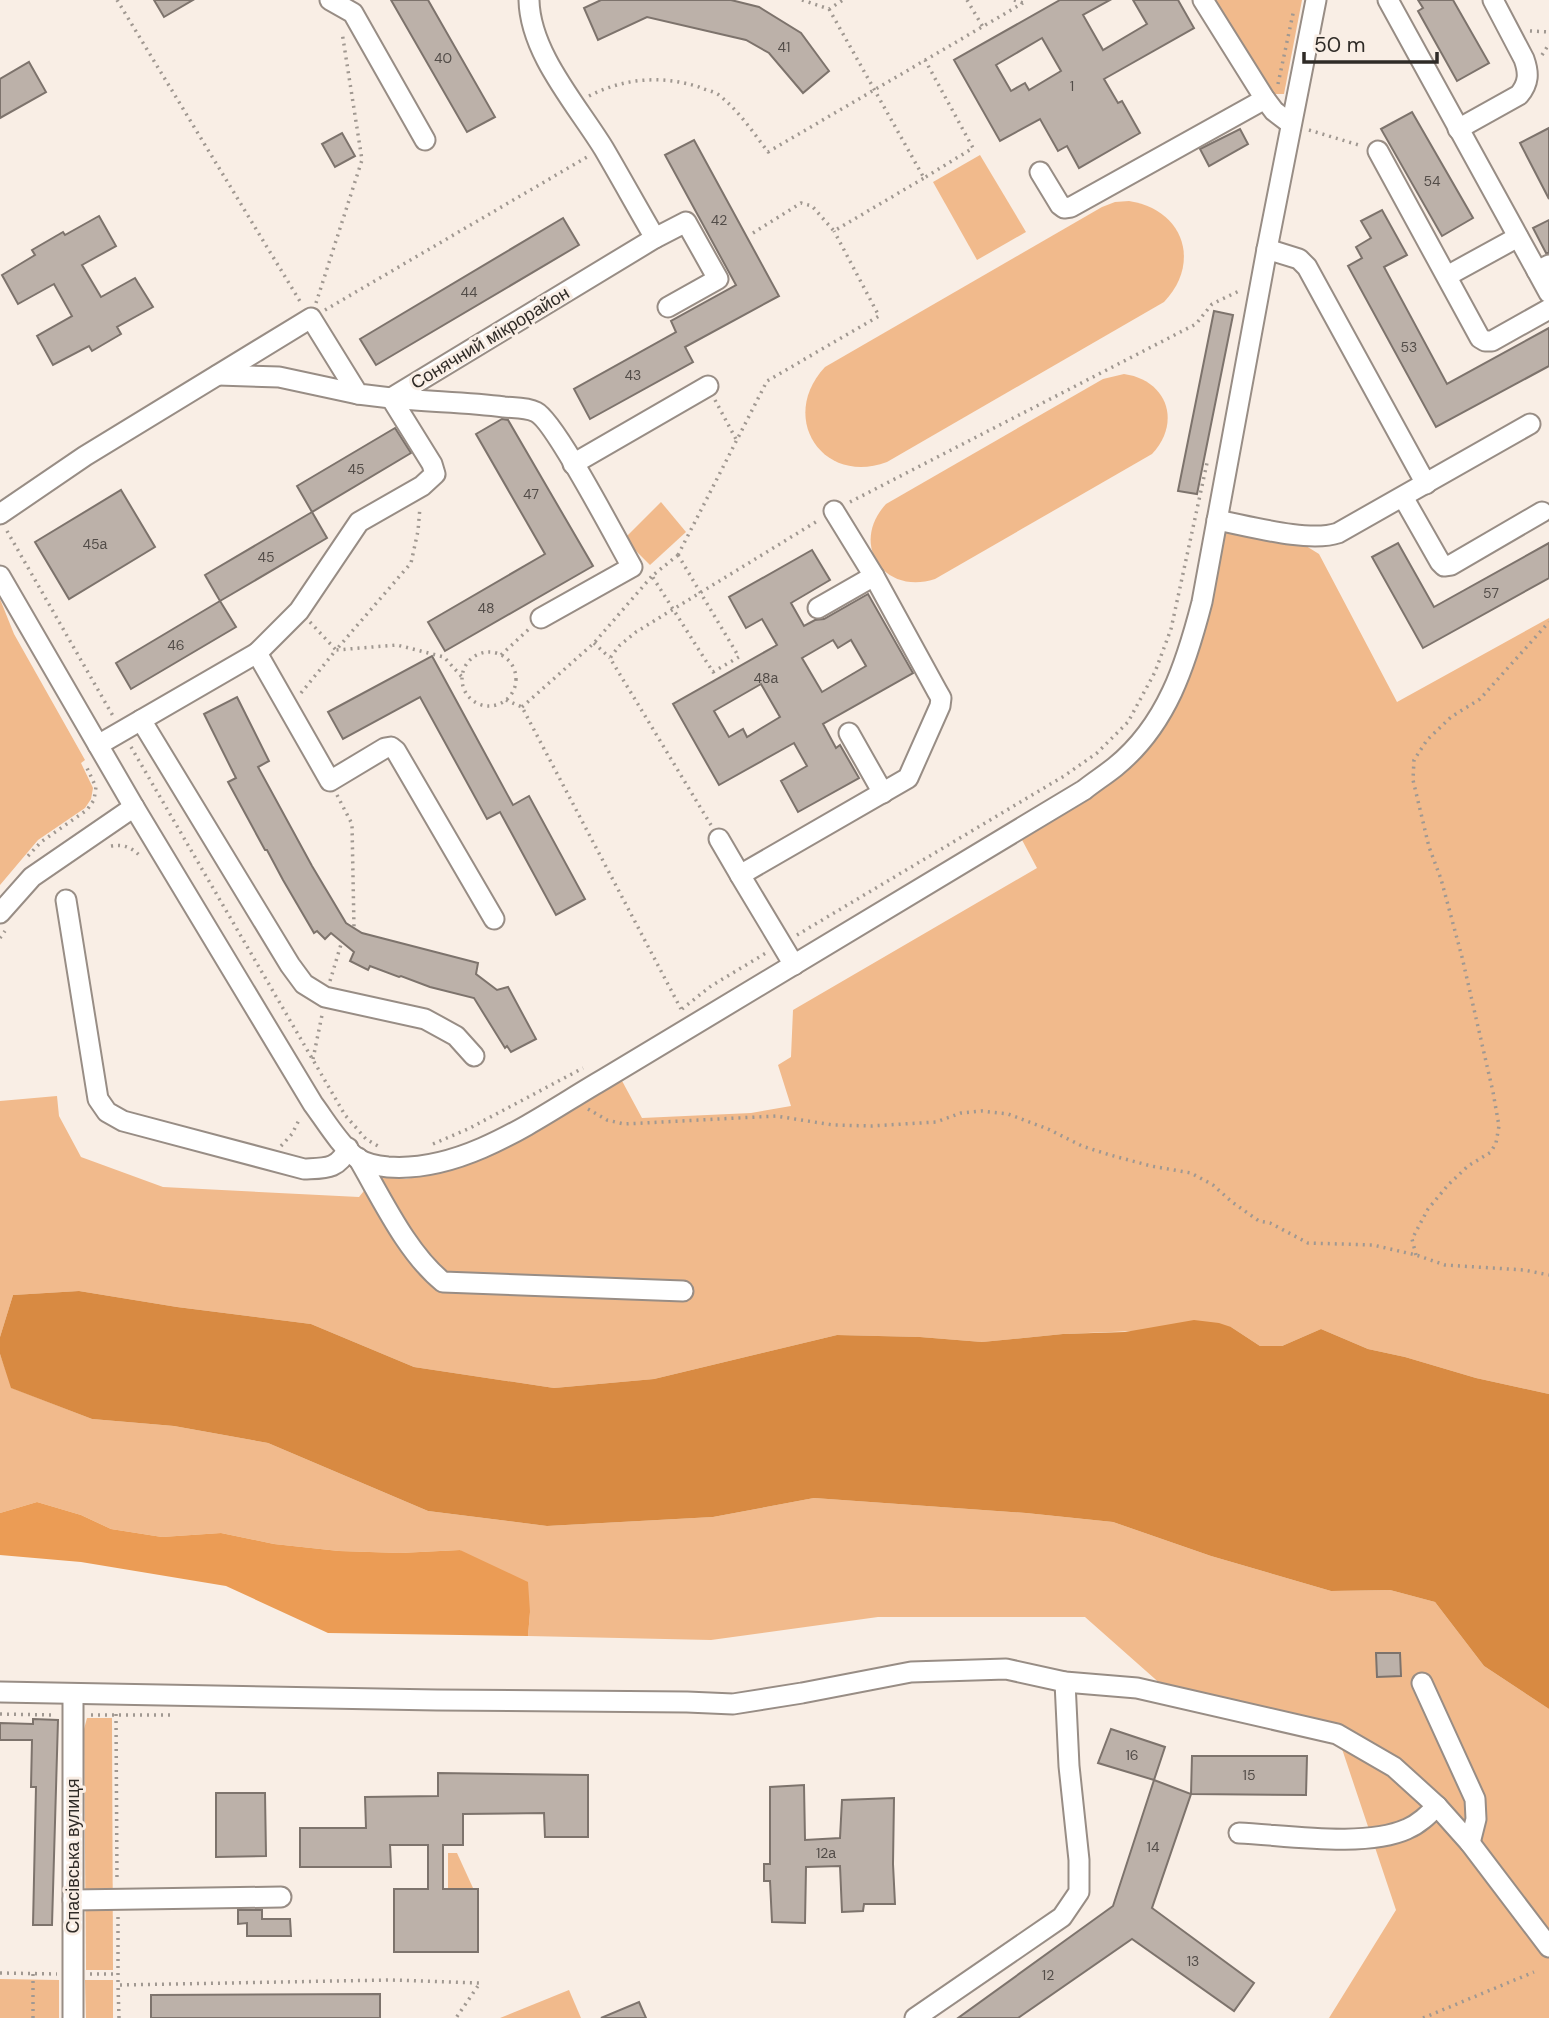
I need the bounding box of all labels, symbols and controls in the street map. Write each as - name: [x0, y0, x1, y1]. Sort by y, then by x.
- scale bar: [1304, 21, 1437, 65]
- text: 50 m: [1314, 31, 1365, 59]
- house number: 41: [778, 38, 790, 56]
- house number: 40: [434, 49, 452, 67]
- house number: 1: [1070, 77, 1074, 95]
- house number: 54: [1423, 172, 1441, 190]
- house number: 42: [711, 211, 727, 229]
- street label: Сонячний мікрорайон: [406, 281, 574, 395]
- house number: 44: [461, 283, 478, 301]
- house number: 53: [1401, 338, 1417, 356]
- house number: 43: [625, 366, 641, 384]
- house number: 45: [347, 460, 365, 478]
- house number: 47: [523, 485, 539, 503]
- house number: 45а: [83, 535, 108, 553]
- house number: 45: [257, 548, 275, 566]
- house number: 57: [1483, 584, 1499, 602]
- house number: 48: [477, 599, 495, 617]
- house number: 46: [167, 636, 185, 654]
- house number: 48а: [754, 669, 779, 687]
- house number: 16: [1125, 1746, 1139, 1764]
- house number: 15: [1243, 1766, 1255, 1784]
- street label: Спасівська вулиця: [61, 1779, 85, 1933]
- house number: 14: [1147, 1838, 1160, 1856]
- house number: 12а: [816, 1844, 836, 1862]
- house number: 13: [1187, 1952, 1199, 1970]
- house number: 12: [1042, 1966, 1054, 1984]

